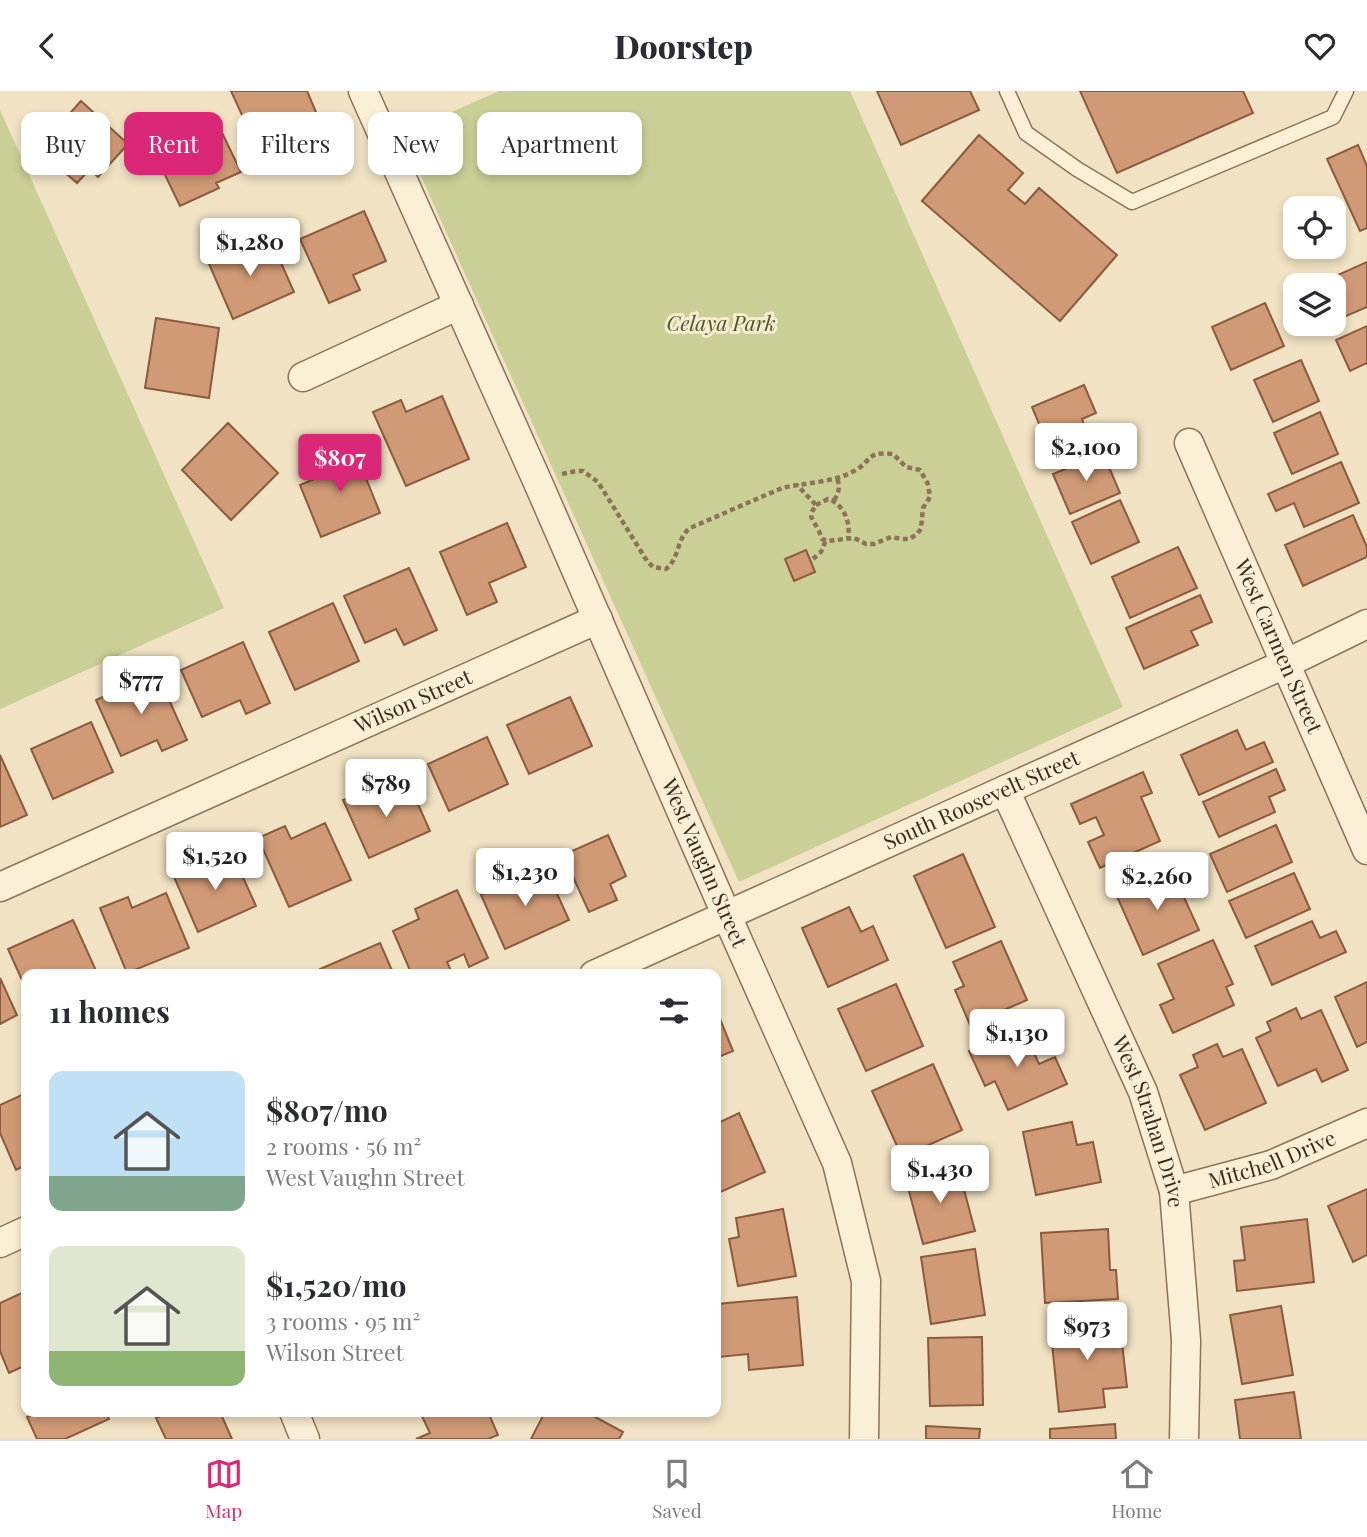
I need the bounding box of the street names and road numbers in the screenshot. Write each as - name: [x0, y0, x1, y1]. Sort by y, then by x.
- street label: West Carmen Street: [1229, 553, 1330, 738]
- street label: Wilson Street: [349, 661, 476, 739]
- street label: South Roosevelt Street: [878, 742, 1084, 855]
- street label: West Vaughn Street: [656, 773, 755, 952]
- street label: West Strahan Drive: [1107, 1030, 1191, 1208]
- street label: Mitchell Drive: [1205, 1122, 1339, 1193]

